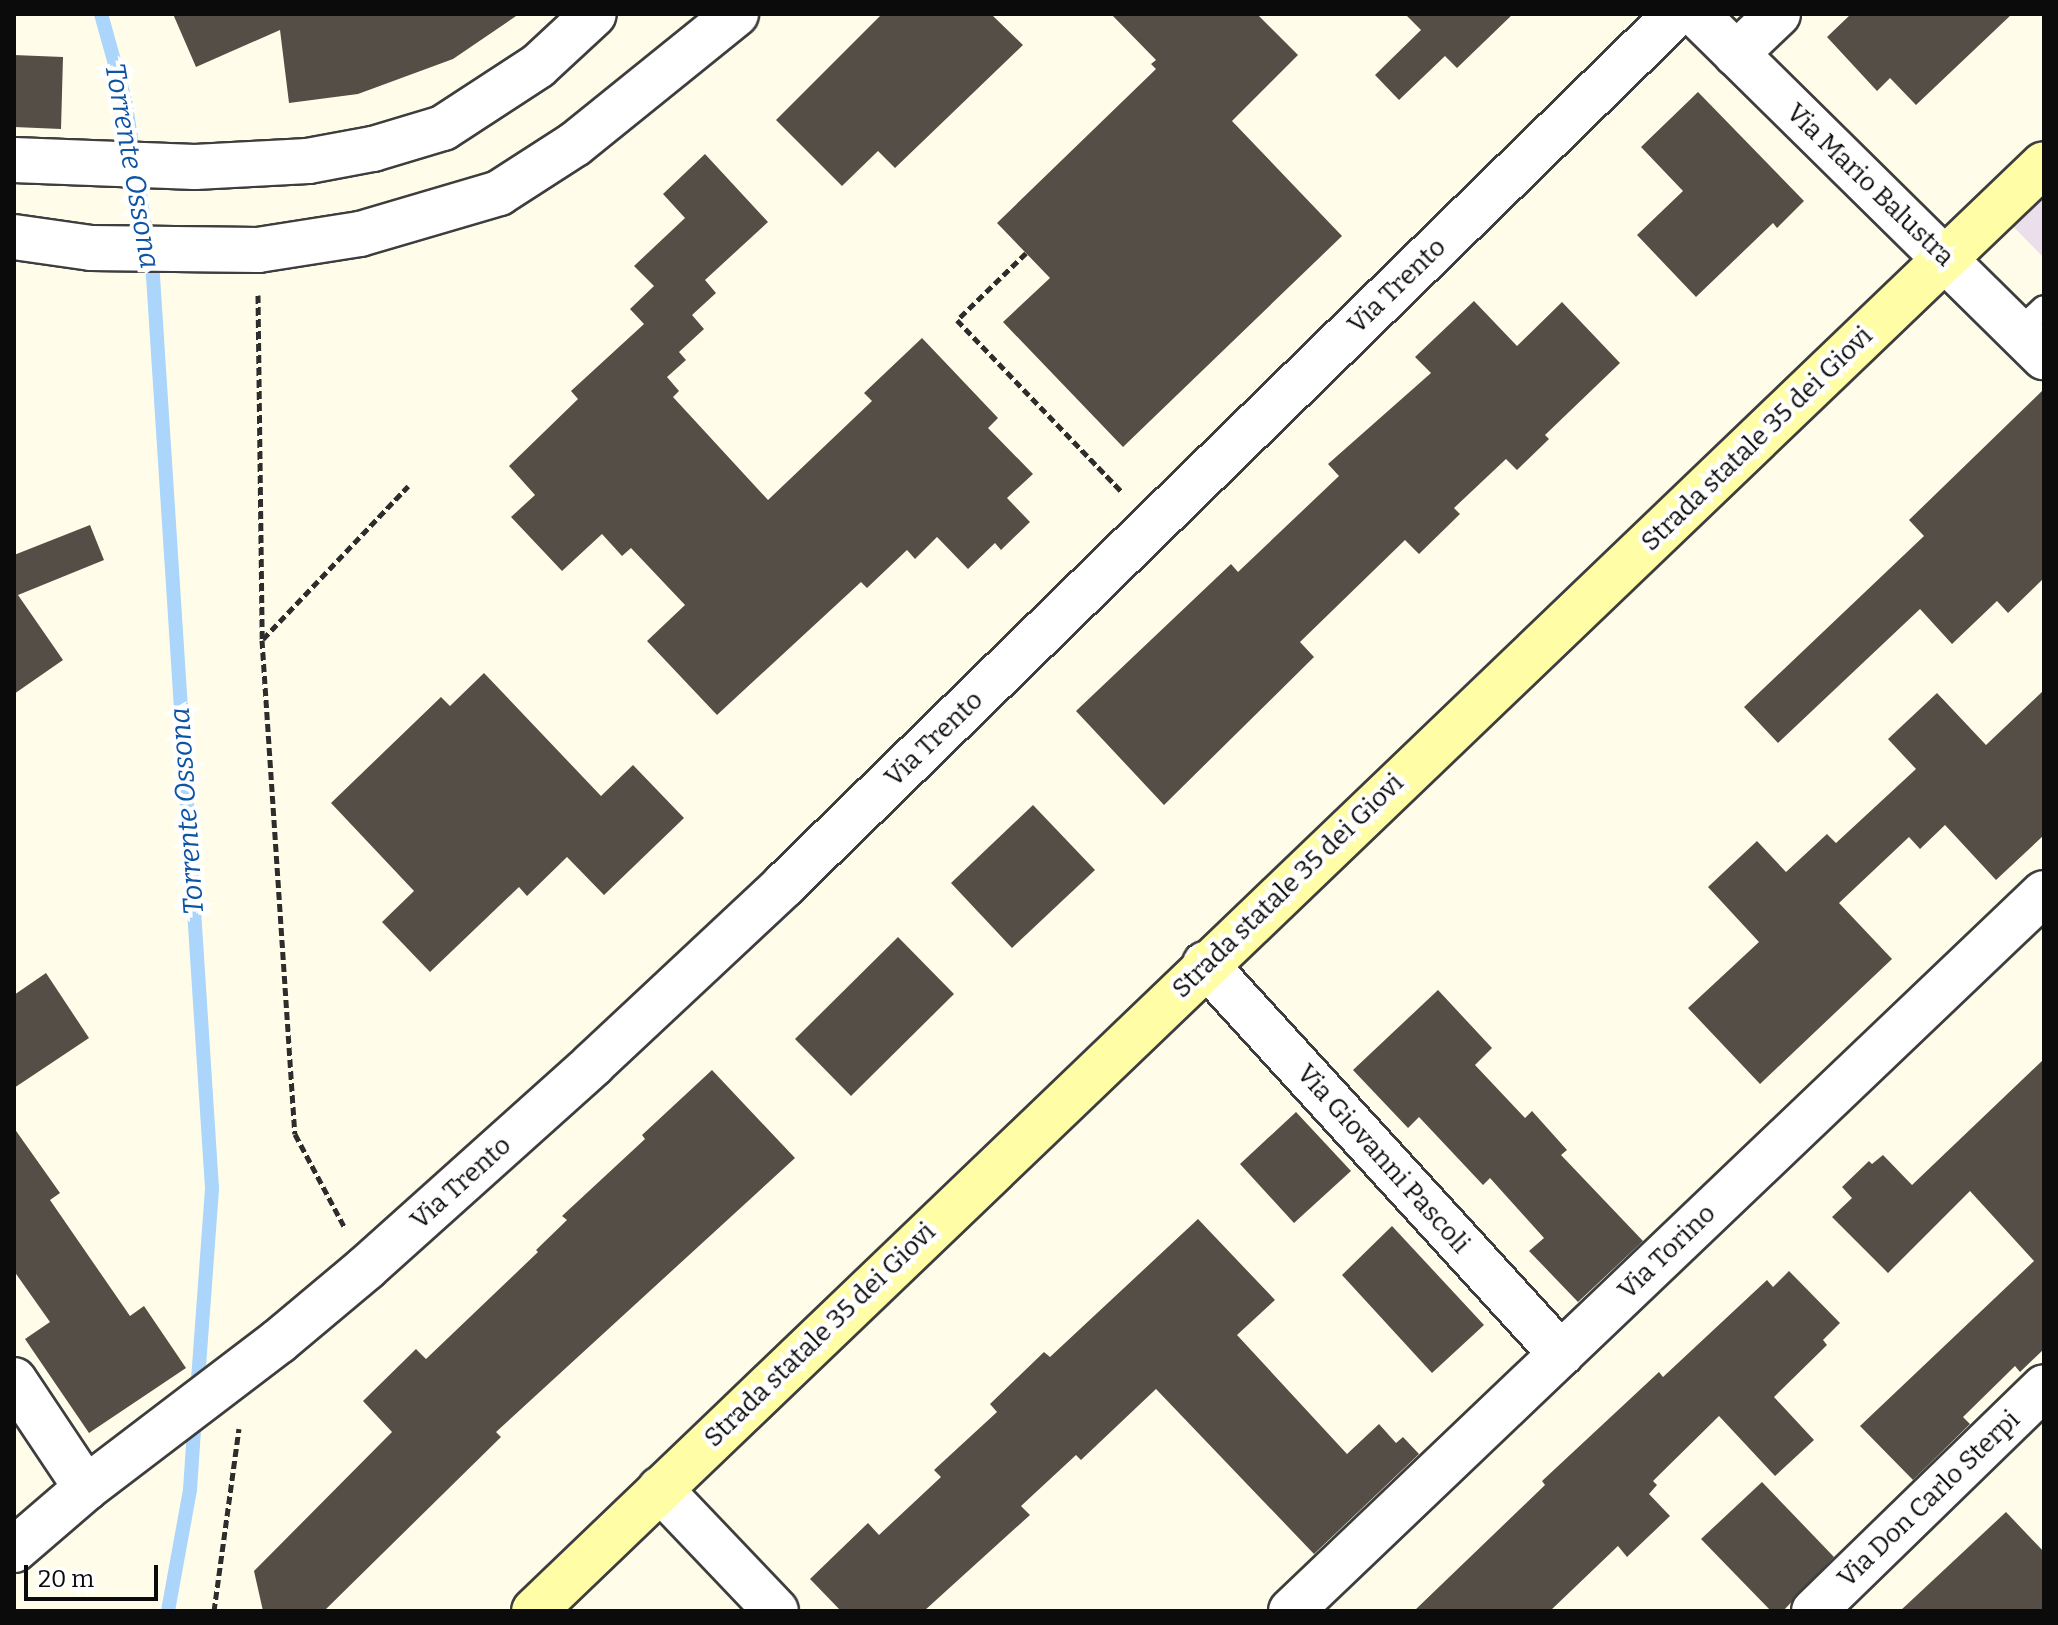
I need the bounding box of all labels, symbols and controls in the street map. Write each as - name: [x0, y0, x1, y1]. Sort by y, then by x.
- water label: Torrente Ossona: [97, 61, 167, 271]
- street label: Via Mario Balustra: [1780, 97, 1960, 273]
- street label: Via Trento: [1342, 232, 1452, 340]
- street label: Strada statale 35 dei Giovi: [1635, 320, 1879, 558]
- street label: Via Trento: [879, 685, 989, 793]
- water label: Torrente Ossona: [163, 706, 211, 916]
- street label: Strada statale 35 dei Giovi: [1166, 767, 1410, 1005]
- street label: Via Giovanni Pascoli: [1290, 1058, 1476, 1260]
- street label: Via Trento: [405, 1130, 517, 1236]
- street label: Via Torino: [1612, 1198, 1722, 1306]
- street label: Strada statale 35 dei Giovi: [698, 1216, 942, 1454]
- street label: Via Don Carlo Sterpi: [1832, 1404, 2026, 1594]
- scale bar: [28, 1549, 162, 1599]
- text: 20 m: [38, 1565, 94, 1593]

